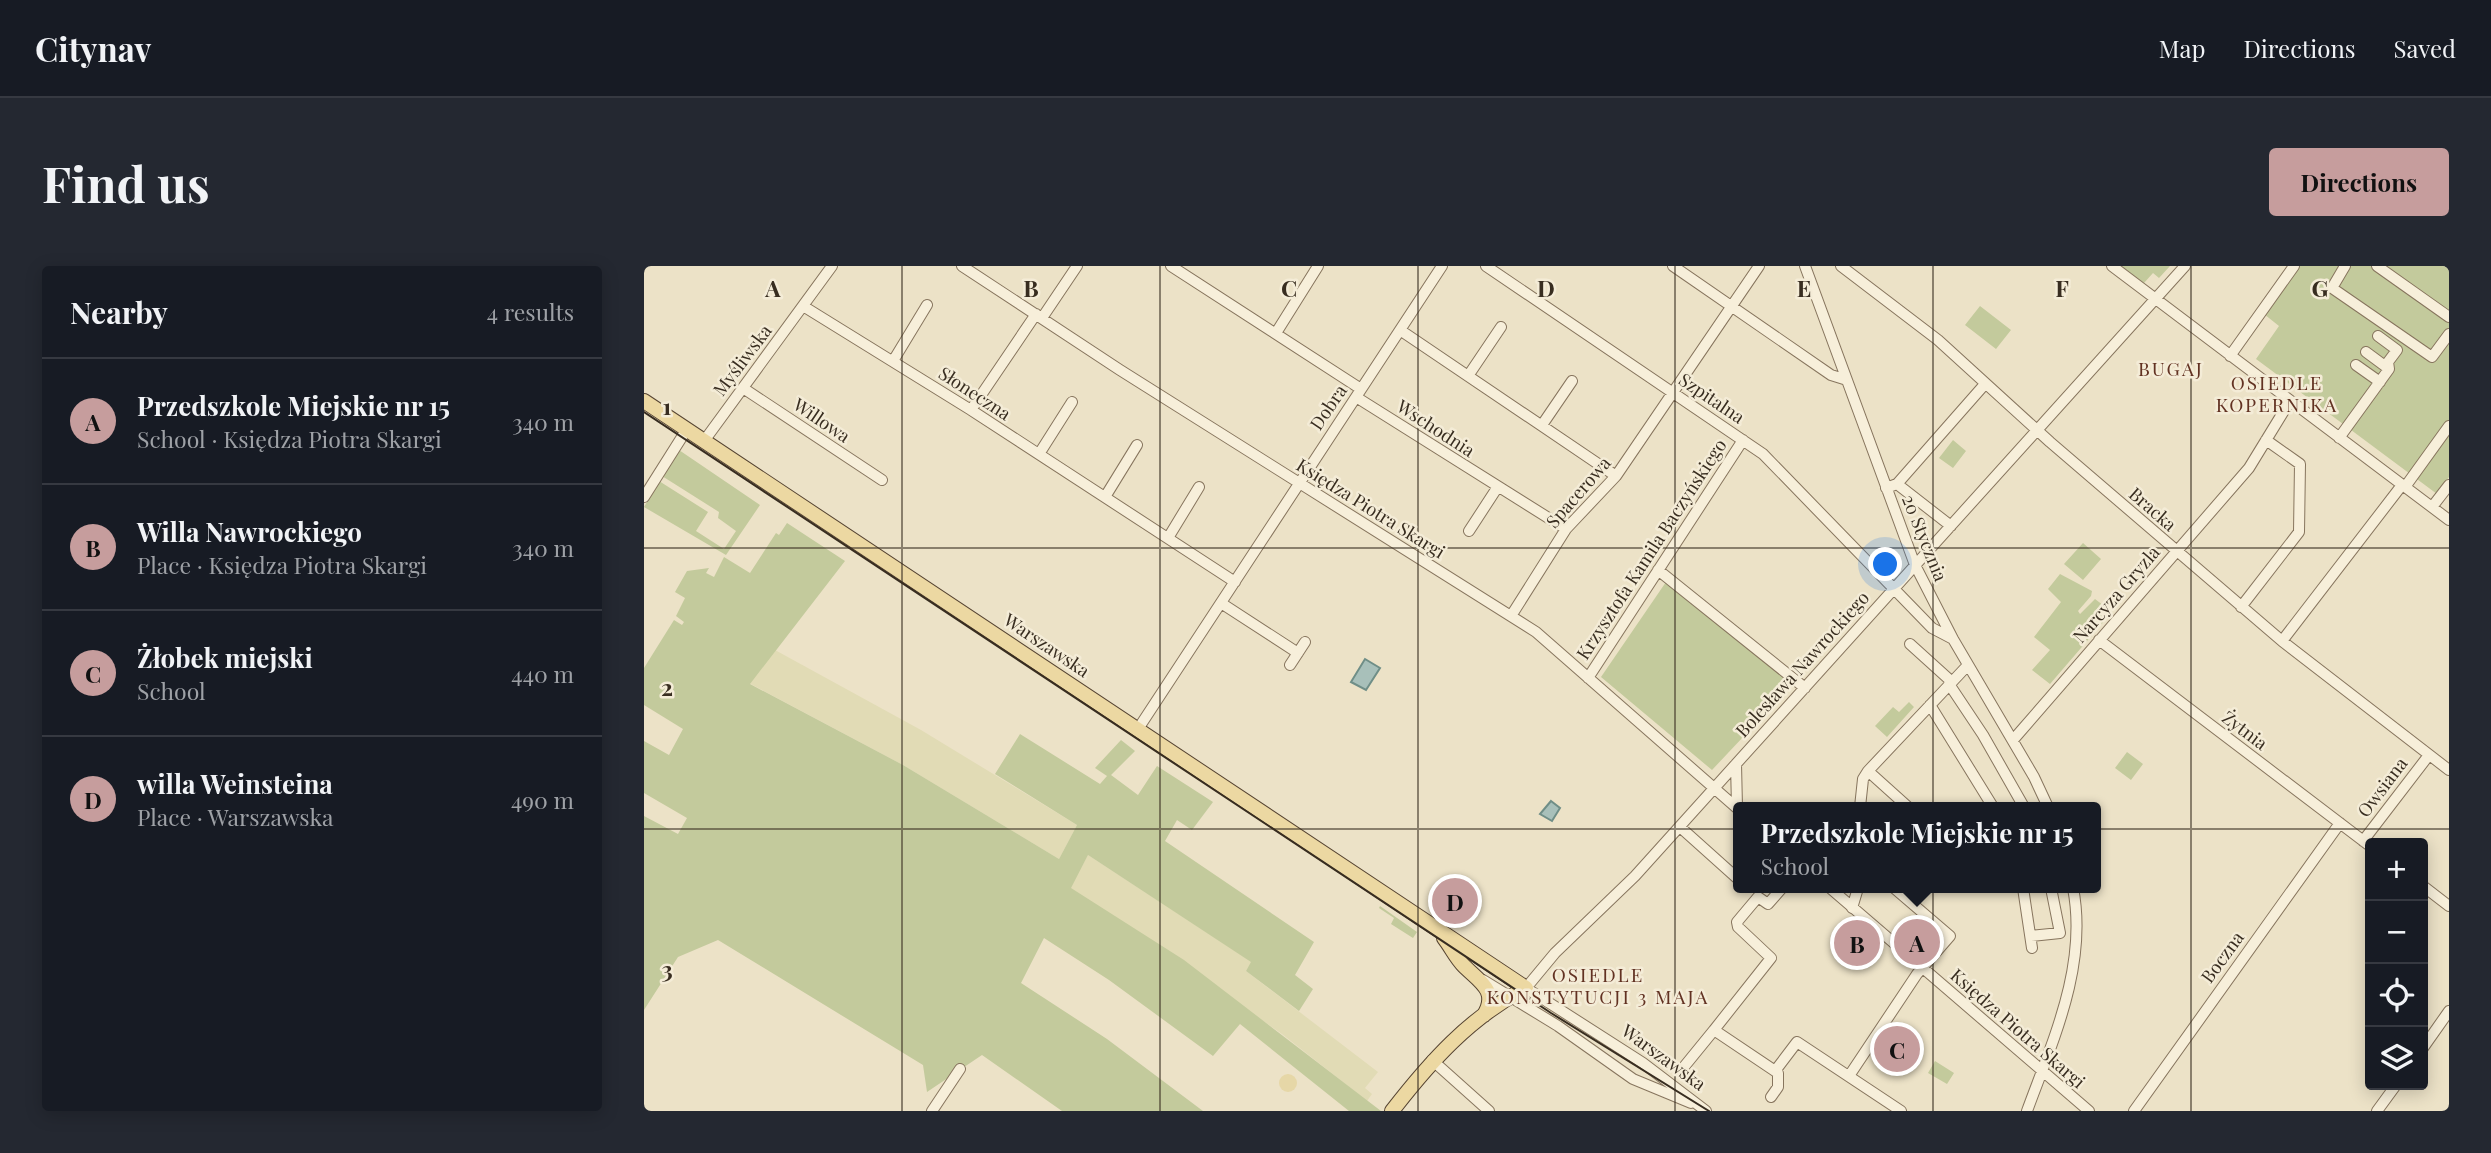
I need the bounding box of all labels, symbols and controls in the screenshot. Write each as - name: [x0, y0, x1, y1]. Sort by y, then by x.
- text: Citynav: [35, 26, 151, 70]
- text: Map: [2159, 32, 2205, 64]
- text: Directions: [2243, 32, 2356, 64]
- text: Saved: [2394, 32, 2456, 64]
- button: Directions: [2269, 148, 2449, 216]
- text: Find us: [42, 150, 210, 215]
- text: A: [764, 272, 781, 303]
- text: B: [1023, 272, 1039, 303]
- text: C: [1281, 272, 1297, 303]
- text: D: [1537, 272, 1555, 303]
- text: E: [1797, 272, 1811, 303]
- text: F: [2055, 272, 2069, 303]
- text: G: [2312, 272, 2329, 303]
- text: Nearby: [70, 292, 168, 332]
- text: 4 results: [487, 296, 574, 327]
- street label: Myśliwska: [707, 319, 777, 400]
- district label: BUGAJ: [2138, 355, 2204, 381]
- street label: Słoneczna: [934, 361, 1016, 425]
- street label: Szpitalna: [1675, 367, 1750, 429]
- district label: OSIEDLE KOPERNIKA: [2216, 369, 2338, 417]
- street label: Dobra: [1304, 380, 1352, 434]
- text: Przedszkole Miejskie nr 15: [137, 388, 450, 423]
- text: 1: [663, 390, 672, 421]
- street label: Willowa: [788, 392, 855, 448]
- street label: Wschodnia: [1392, 393, 1480, 462]
- text: A: [85, 406, 101, 437]
- text: 340 m: [512, 406, 574, 437]
- text: School · Księdza Piotra Skargi: [137, 423, 442, 454]
- street label: Krzysztofa Kamila Baczyńskiego: [1571, 434, 1732, 664]
- street label: Spacerowa: [1540, 451, 1616, 533]
- street label: Księdza Piotra Skargi: [1292, 453, 1450, 563]
- street label: Bracka: [2124, 482, 2182, 536]
- street label: 20 Stycznia: [1897, 491, 1953, 585]
- text: Willa Nawrockiego: [137, 514, 362, 549]
- text: B: [85, 532, 101, 563]
- text: 340 m: [512, 532, 574, 563]
- street label: Narcyza Gryzla: [2067, 540, 2165, 648]
- your location: [1868, 547, 1902, 581]
- text: Place · Księdza Piotra Skargi: [137, 549, 427, 580]
- street label: Bolesława Nawrockiego: [1730, 586, 1874, 742]
- street label: Warszawska: [999, 607, 1094, 682]
- text: Żłobek miejski: [137, 640, 313, 675]
- text: C: [85, 658, 101, 689]
- text: 440 m: [511, 658, 574, 689]
- text: 2: [661, 671, 673, 702]
- text: School: [137, 675, 206, 706]
- street label: Żytnia: [2217, 705, 2273, 755]
- street label: Owsiana: [2352, 752, 2412, 822]
- text: willa Weinsteina: [137, 766, 333, 801]
- text: D: [84, 784, 102, 815]
- text: 490 m: [511, 784, 574, 815]
- text: Place · Warszawska: [137, 801, 334, 832]
- popup: [1733, 802, 2101, 893]
- text: Przedszkole Miejskie nr 15: [1760, 815, 2074, 850]
- map controls: [2365, 838, 2428, 1090]
- button: +: [2365, 838, 2428, 901]
- text: School: [1760, 850, 1829, 881]
- pin: D: [1432, 875, 1478, 927]
- button: −: [2365, 901, 2428, 964]
- pin: A: [1894, 916, 1940, 968]
- pin: B: [1834, 917, 1880, 969]
- street label: Boczna: [2195, 926, 2249, 988]
- text: 3: [661, 953, 673, 984]
- district label: OSIEDLE KONSTYTUCJI 3 MAJA: [1486, 961, 1710, 1009]
- street label: Księdza Piotra Skargi: [1946, 963, 2090, 1093]
- button: locate: [2365, 964, 2428, 1027]
- street label: Warszawska: [1616, 1018, 1711, 1096]
- pin: C: [1874, 1023, 1920, 1075]
- button: layers: [2365, 1027, 2428, 1090]

